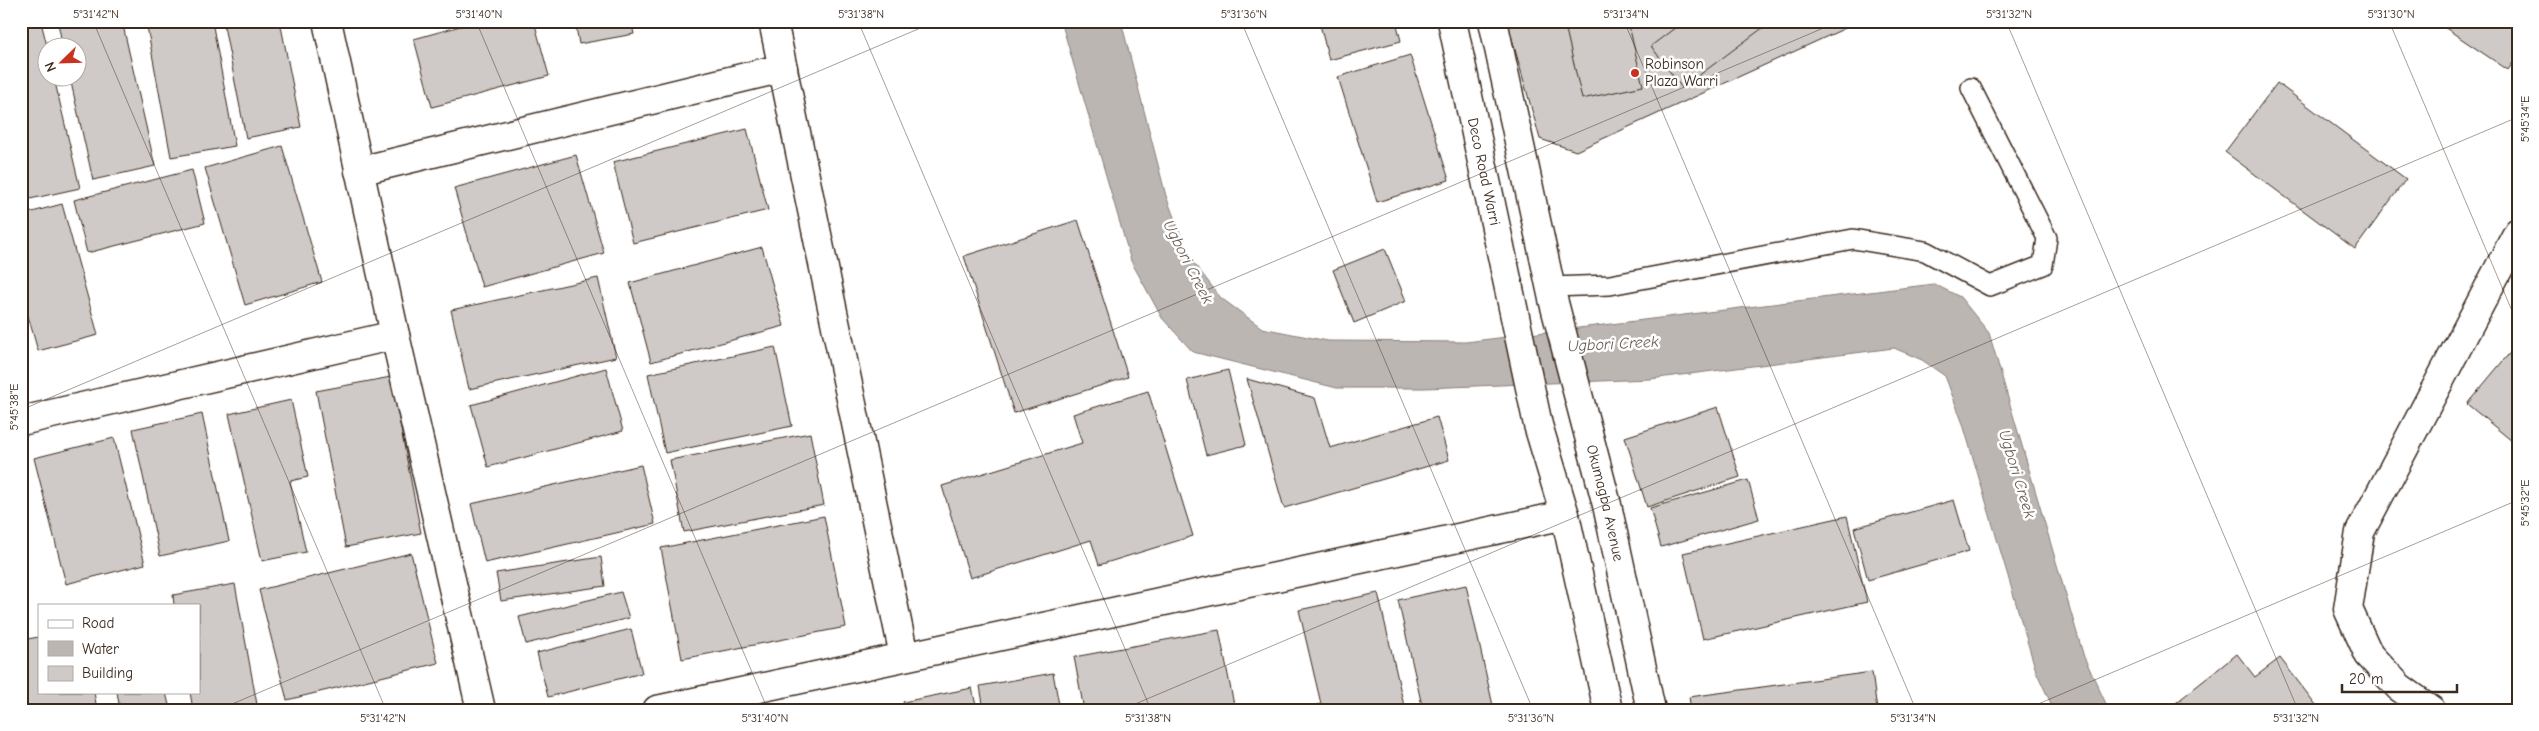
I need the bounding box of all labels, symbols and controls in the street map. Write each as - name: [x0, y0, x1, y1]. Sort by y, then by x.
- text: 5°31'42"N: [73, 7, 119, 21]
- text: 5°31'40"N: [456, 7, 502, 21]
- text: 5°31'38"N: [838, 7, 884, 21]
- text: 5°31'36"N: [1221, 7, 1267, 21]
- text: 5°31'34"N: [1603, 7, 1649, 21]
- text: 5°31'32"N: [1986, 7, 2032, 21]
- text: 5°31'30"N: [2367, 7, 2415, 21]
- north arrow: [38, 38, 88, 88]
- place label: Robinson Plaza Warri: [1645, 55, 1718, 90]
- text: N: [41, 59, 60, 74]
- marker: Robinson Plaza Warri: [1629, 67, 1641, 79]
- text: 5°45'34"E: [2518, 96, 2532, 142]
- street label: Deco Road Warri: [1464, 116, 1504, 227]
- water label: Ugbori Creek: [1159, 217, 1217, 307]
- water label: Ugbori Creek: [1567, 333, 1659, 355]
- text: 5°45'38"E: [7, 384, 21, 430]
- water label: Ugbori Creek: [1995, 428, 2039, 521]
- street label: Okumagba Avenue: [1583, 443, 1628, 563]
- text: 5°45'32"E: [2518, 479, 2532, 527]
- legend: [38, 604, 200, 694]
- text: Road: [82, 614, 114, 632]
- text: Water: [82, 640, 119, 658]
- scale bar: [2342, 661, 2456, 693]
- text: Building: [82, 664, 133, 682]
- text: 20 m: [2349, 670, 2383, 688]
- text: 5°31'42"N: [360, 711, 406, 725]
- text: 5°31'40"N: [742, 711, 788, 725]
- text: 5°31'38"N: [1125, 711, 1171, 725]
- text: 5°31'36"N: [1508, 711, 1554, 725]
- text: 5°31'34"N: [1890, 711, 1936, 725]
- text: 5°31'32"N: [2273, 711, 2319, 725]

